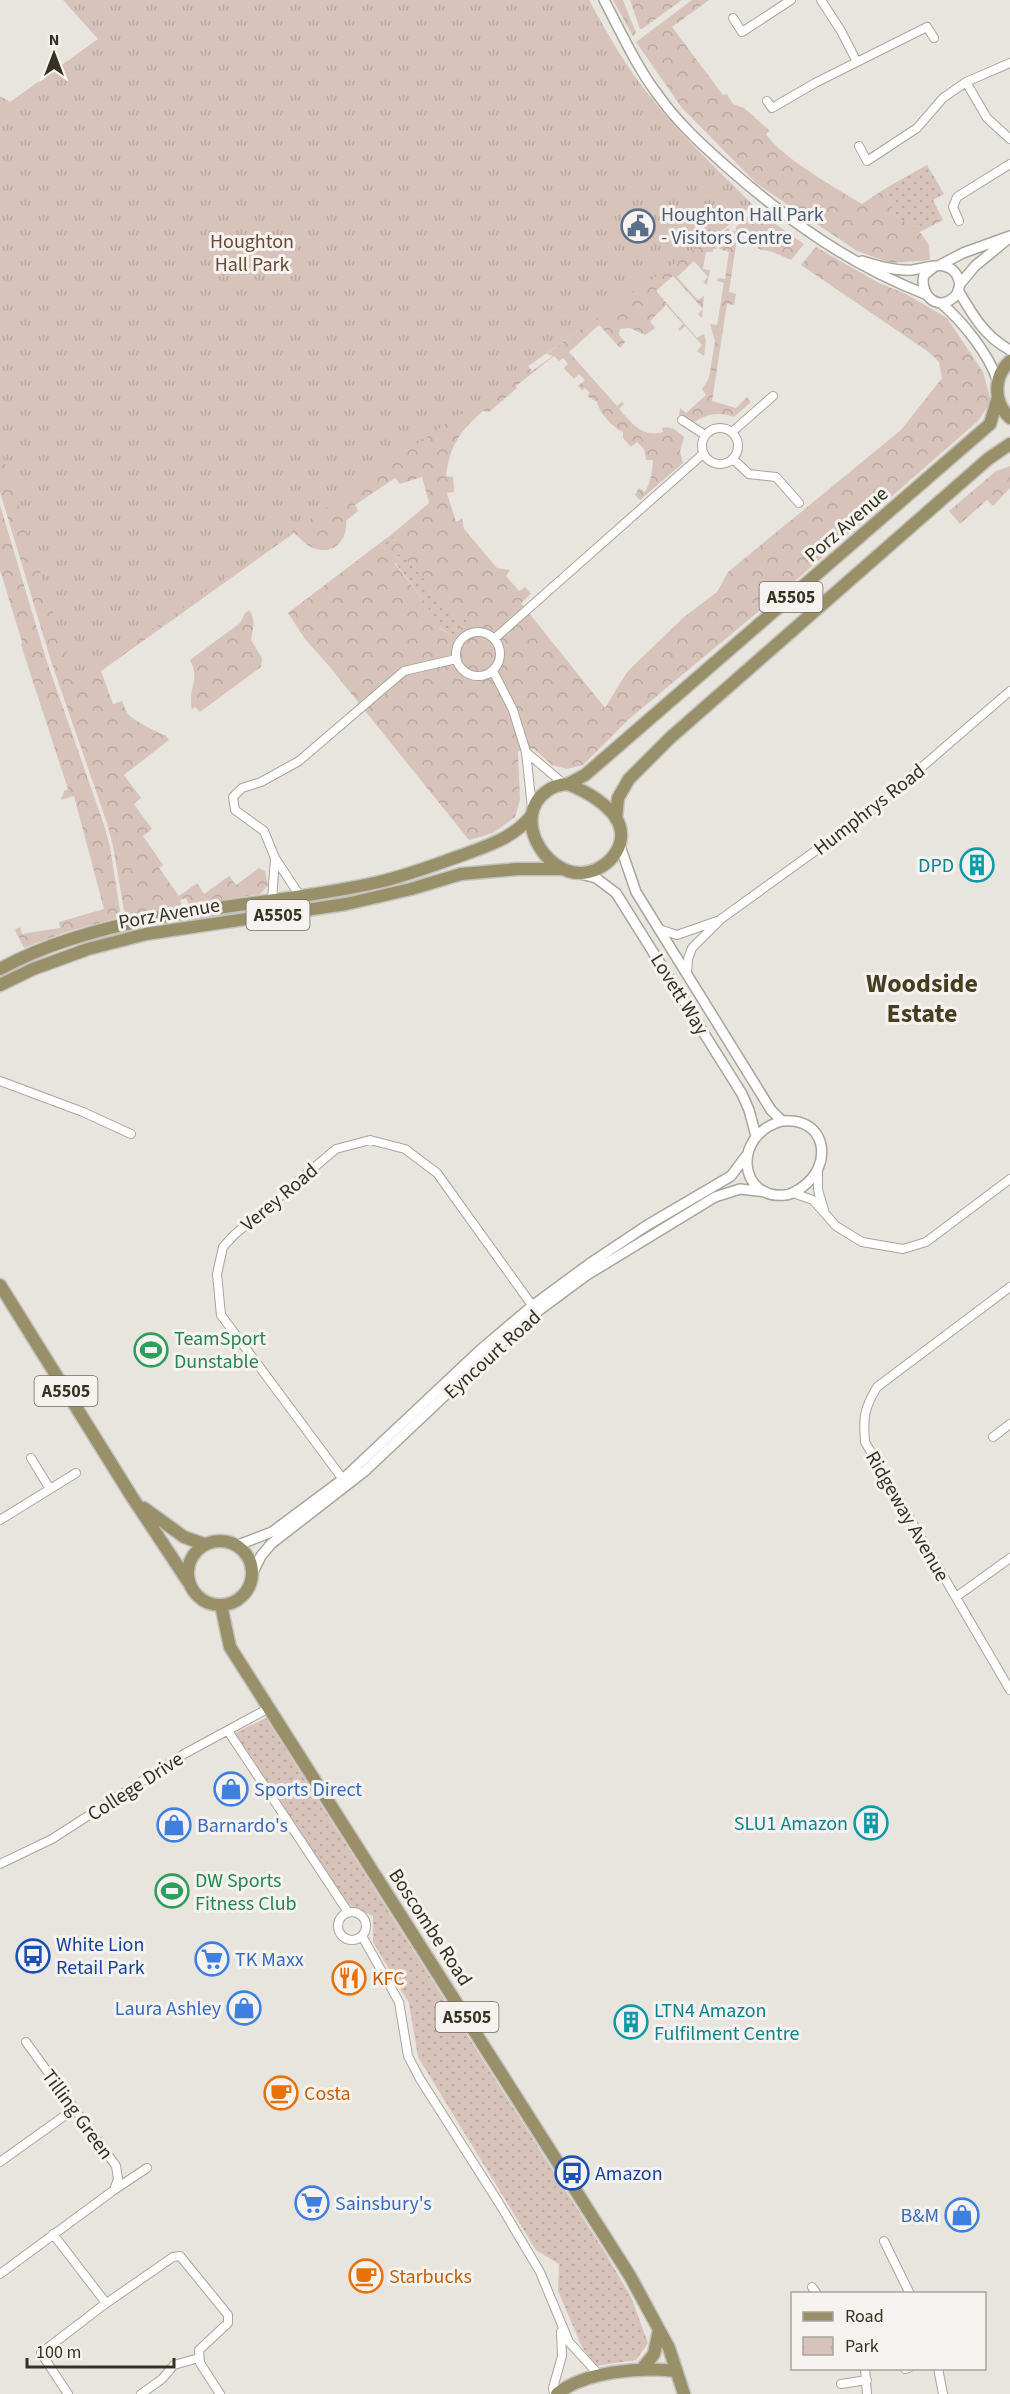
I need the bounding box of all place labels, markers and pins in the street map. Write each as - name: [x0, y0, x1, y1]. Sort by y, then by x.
- place label: Houghton Hall Park - Visitors Centre: [661, 201, 824, 252]
- public building icon: Houghton Hall Park - Visitors Centre: [620, 208, 656, 244]
- building icon: DPD: [959, 847, 995, 883]
- place label: DPD: [918, 852, 954, 880]
- place label: TeamSport Dunstable: [174, 1325, 266, 1376]
- sports icon: TeamSport Dunstable: [133, 1332, 169, 1368]
- shop icon: Sports Direct: [213, 1771, 249, 1807]
- place label: Sports Direct: [254, 1776, 362, 1804]
- building icon: SLU1 Amazon: [853, 1805, 889, 1841]
- shop icon: Barnardo's: [156, 1807, 192, 1843]
- place label: SLU1 Amazon: [734, 1810, 848, 1838]
- place label: Barnardo's: [197, 1812, 288, 1840]
- place label: DW Sports Fitness Club: [195, 1867, 297, 1918]
- sports icon: DW Sports Fitness Club: [154, 1873, 190, 1909]
- place label: White Lion Retail Park: [56, 1931, 145, 1982]
- bus stop icon: White Lion Retail Park: [15, 1938, 51, 1974]
- supermarket icon: TK Maxx: [194, 1941, 230, 1977]
- place label: TK Maxx: [235, 1946, 304, 1974]
- restaurant icon: KFC: [331, 1960, 367, 1996]
- place label: KFC: [372, 1965, 405, 1993]
- shop icon: Laura Ashley: [226, 1990, 262, 2026]
- place label: Laura Ashley: [115, 1995, 222, 2023]
- place label: LTN4 Amazon Fulfilment Centre: [654, 1997, 799, 2048]
- building icon: LTN4 Amazon Fulfilment Centre: [613, 2004, 649, 2040]
- cafe icon: Costa: [263, 2075, 299, 2111]
- place label: Costa: [304, 2080, 351, 2108]
- bus stop icon: Amazon: [554, 2155, 590, 2191]
- place label: Amazon: [595, 2160, 663, 2188]
- supermarket icon: Sainsbury's: [294, 2185, 330, 2221]
- place label: Sainsbury's: [335, 2190, 432, 2218]
- shop icon: B&M: [944, 2197, 980, 2233]
- place label: B&M: [901, 2202, 939, 2230]
- cafe icon: Starbucks: [348, 2258, 384, 2294]
- place label: Starbucks: [389, 2263, 472, 2291]

